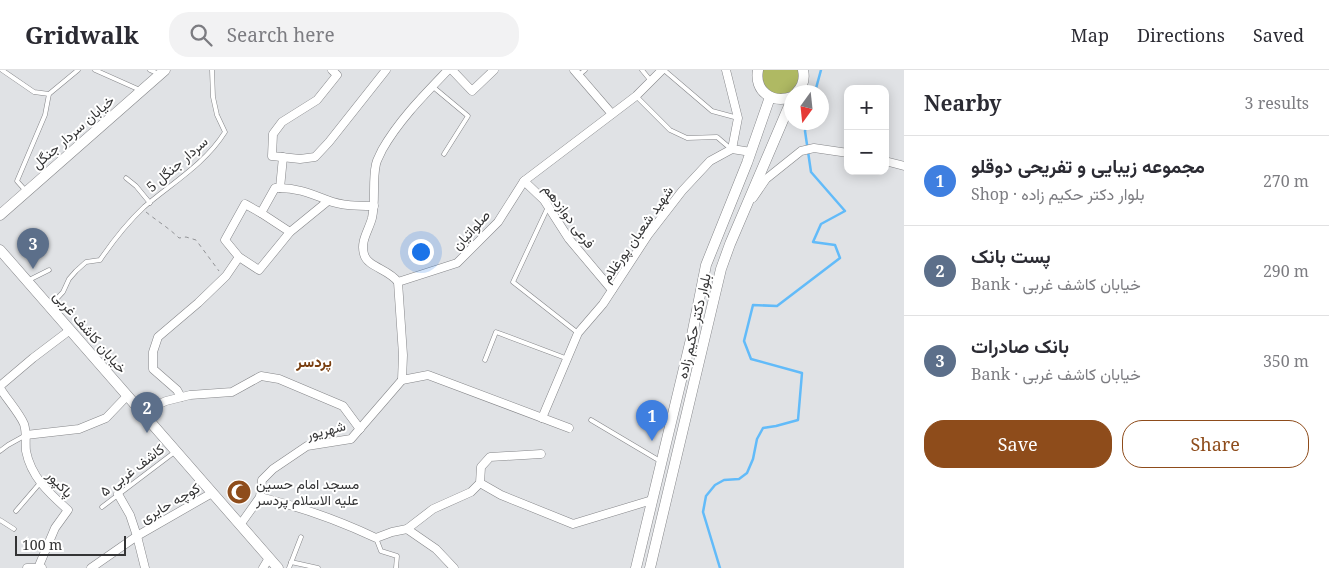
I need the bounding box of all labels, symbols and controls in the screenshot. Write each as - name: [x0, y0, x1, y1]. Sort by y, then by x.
- search box: [169, 12, 519, 57]
- text: Gridwalk: [25, 18, 139, 51]
- icon: search: [187, 21, 215, 49]
- text: Search here: [227, 22, 335, 48]
- text: Map: [1071, 23, 1109, 47]
- text: Directions: [1137, 23, 1225, 47]
- text: Saved: [1253, 23, 1304, 47]
- north arrow: [784, 85, 829, 130]
- map controls: [844, 85, 889, 175]
- button: +: [844, 85, 889, 130]
- text: Nearby: [924, 89, 1002, 117]
- street label: خیابان سردار جنگل: [27, 91, 118, 173]
- text: 3 results: [1245, 92, 1309, 114]
- button: −: [844, 130, 889, 175]
- street label: سردار جنگل 5: [142, 132, 212, 196]
- text: مجموعه زیبایی و تفریحی دوقلو: [971, 153, 1205, 179]
- text: 1: [935, 170, 945, 192]
- text: 270 m: [1263, 170, 1309, 192]
- street label: فرعی دوازدهم: [539, 180, 600, 252]
- street label: شهید شعبان پورغلام: [596, 182, 678, 286]
- text: Shop · بلوار دکتر حکیم زاده: [971, 183, 1144, 205]
- street label: صلواتیان: [447, 205, 494, 254]
- pin: 3: [17, 228, 49, 269]
- your location: [408, 239, 434, 265]
- text: پست بانک: [971, 243, 1051, 269]
- text: 2: [935, 260, 945, 282]
- text: 290 m: [1263, 260, 1309, 282]
- street label: بلوار دکتر حکیم زاده: [672, 271, 715, 381]
- text: Bank · خیابان کاشف غربی: [971, 273, 1141, 295]
- street label: خیابان کاشف غربی: [49, 286, 131, 377]
- text: بانک صادرات: [971, 333, 1069, 359]
- text: 3: [935, 350, 945, 372]
- text: 350 m: [1263, 350, 1309, 372]
- district label: پردسر: [295, 351, 332, 372]
- text: Bank · خیابان کاشف غربی: [971, 363, 1141, 385]
- pin: 2: [131, 392, 163, 433]
- pin: 1: [636, 400, 668, 441]
- street label: شهریور: [303, 416, 347, 444]
- button: Save: [924, 420, 1112, 468]
- button: Share: [1122, 420, 1309, 468]
- street label: کاشف غربی ۵: [95, 439, 168, 500]
- street label: پاکپور: [41, 465, 78, 502]
- place label: مسجد امام حسین علیه الاسلام پردسر: [255, 474, 359, 510]
- street label: کوچه حایری: [136, 478, 204, 528]
- mosque icon: مسجد امام حسین علیه الاسلام پردسر: [226, 479, 252, 505]
- scale bar: [15, 533, 126, 556]
- text: 100 m: [22, 535, 62, 554]

